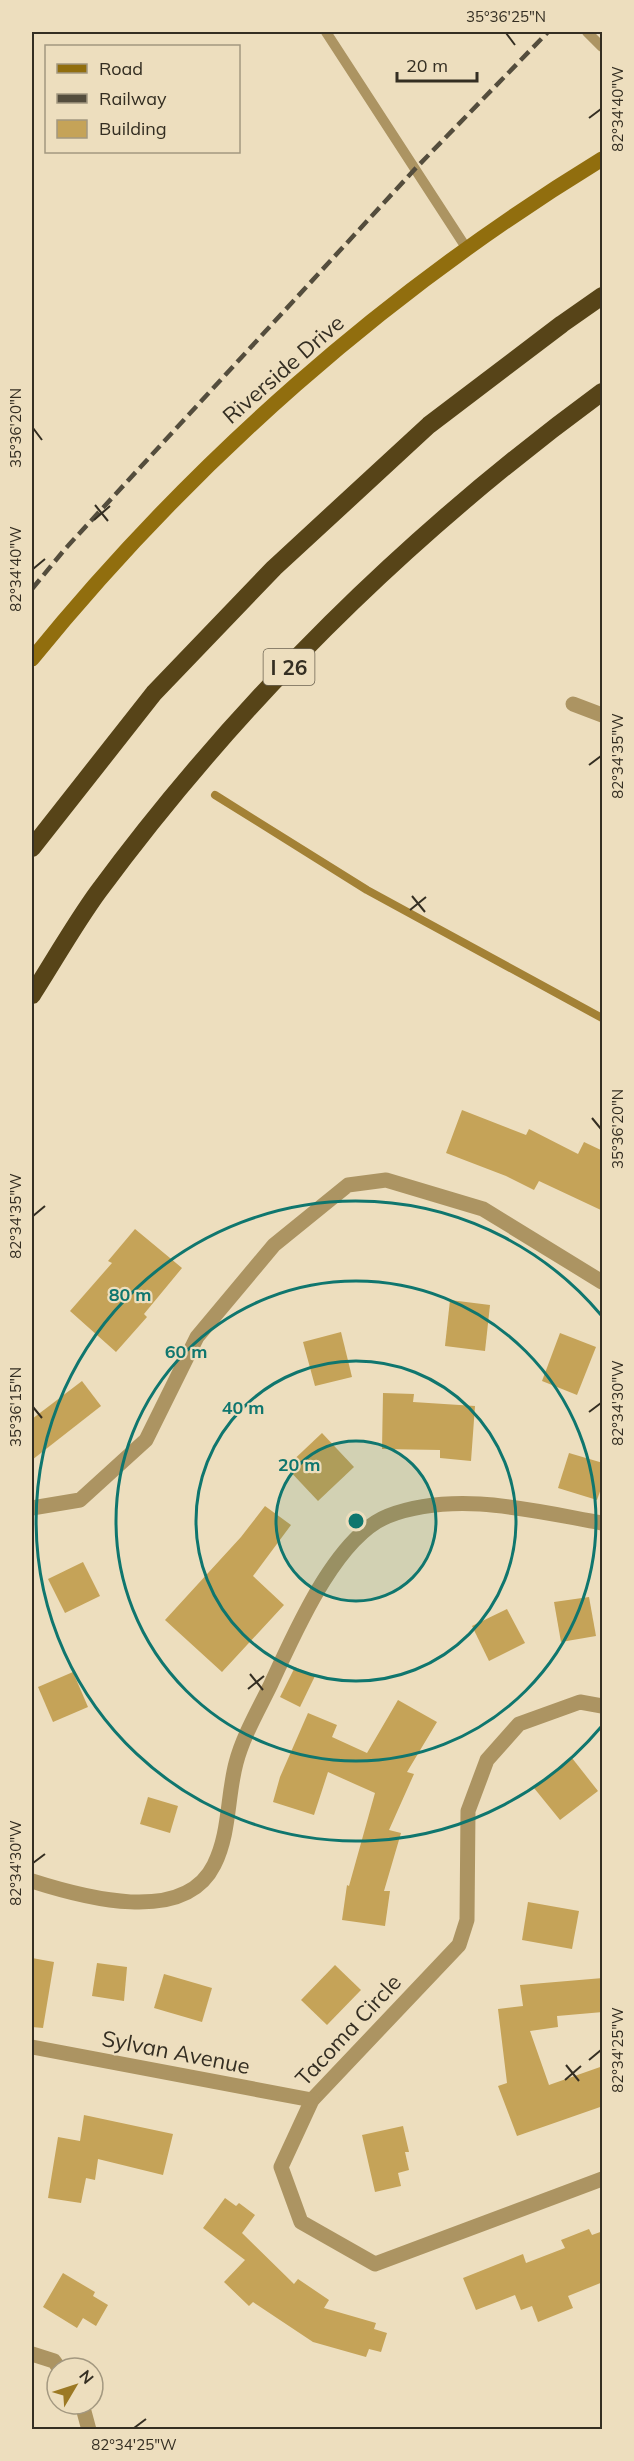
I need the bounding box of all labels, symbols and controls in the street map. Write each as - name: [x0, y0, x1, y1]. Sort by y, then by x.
- text: 35°36'25"N: [466, 7, 546, 26]
- legend: [45, 45, 240, 153]
- scale bar: [397, 45, 476, 83]
- text: 20 m: [406, 54, 448, 77]
- text: Road: [99, 57, 143, 80]
- text: 82°34'40"W: [608, 66, 627, 152]
- text: Railway: [99, 87, 167, 110]
- text: Building: [99, 117, 167, 140]
- street label: Riverside Drive: [216, 309, 350, 429]
- text: 35°36'20"N: [6, 388, 25, 468]
- text: 82°34'40"W: [6, 526, 25, 612]
- road number: I 26: [264, 649, 314, 685]
- text: 82°34'35"W: [608, 713, 627, 799]
- text: 35°36'20"N: [608, 1089, 627, 1169]
- text: 82°34'35"W: [6, 1173, 25, 1259]
- text: 80 m: [109, 1283, 151, 1306]
- text: 60 m: [165, 1340, 207, 1363]
- text: 82°34'30"W: [608, 1360, 627, 1446]
- text: 35°36'15"N: [6, 1367, 25, 1447]
- text: 40 m: [222, 1396, 264, 1419]
- text: 20 m: [278, 1453, 320, 1476]
- centre of rings: [346, 1511, 366, 1531]
- text: 82°34'30"W: [6, 1820, 25, 1906]
- street label: Tacoma Circle: [289, 1968, 407, 2092]
- text: 82°34'25"W: [608, 2007, 627, 2093]
- street label: Sylvan Avenue: [99, 2024, 253, 2080]
- north arrow: [45, 2356, 105, 2416]
- text: N: [75, 2366, 98, 2388]
- text: 82°34'25"W: [91, 2435, 177, 2454]

